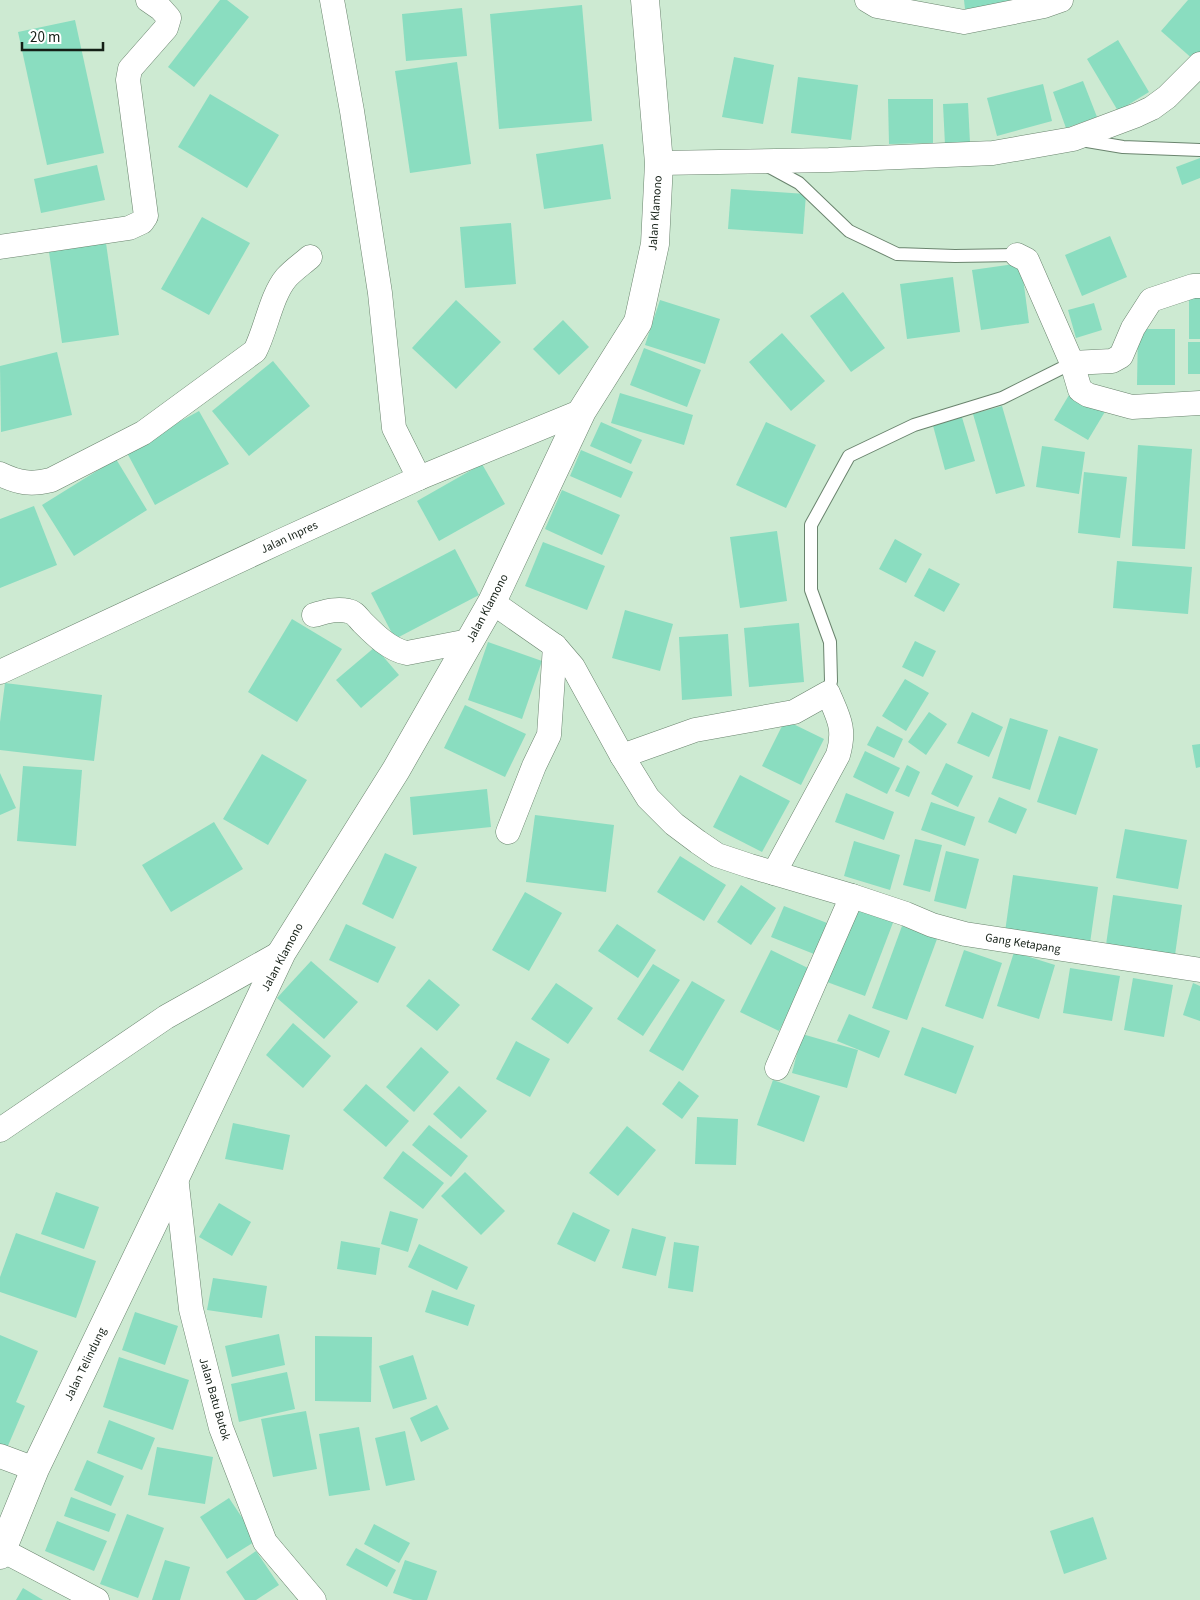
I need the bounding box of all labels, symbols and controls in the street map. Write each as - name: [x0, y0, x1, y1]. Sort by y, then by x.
- scale bar: [22, 20, 104, 52]
- text: 20 m: [30, 27, 60, 48]
- street label: Jalan Klamono: [644, 175, 667, 251]
- street label: Jalan Inpres: [258, 517, 321, 558]
- street label: Jalan Klamono: [462, 571, 513, 646]
- street label: Jalan Klamono: [257, 920, 308, 995]
- street label: Gang Ketapang: [984, 929, 1062, 958]
- street label: Jalan Telindung: [60, 1325, 111, 1404]
- street label: Jalan Batu Butok: [195, 1356, 235, 1443]

